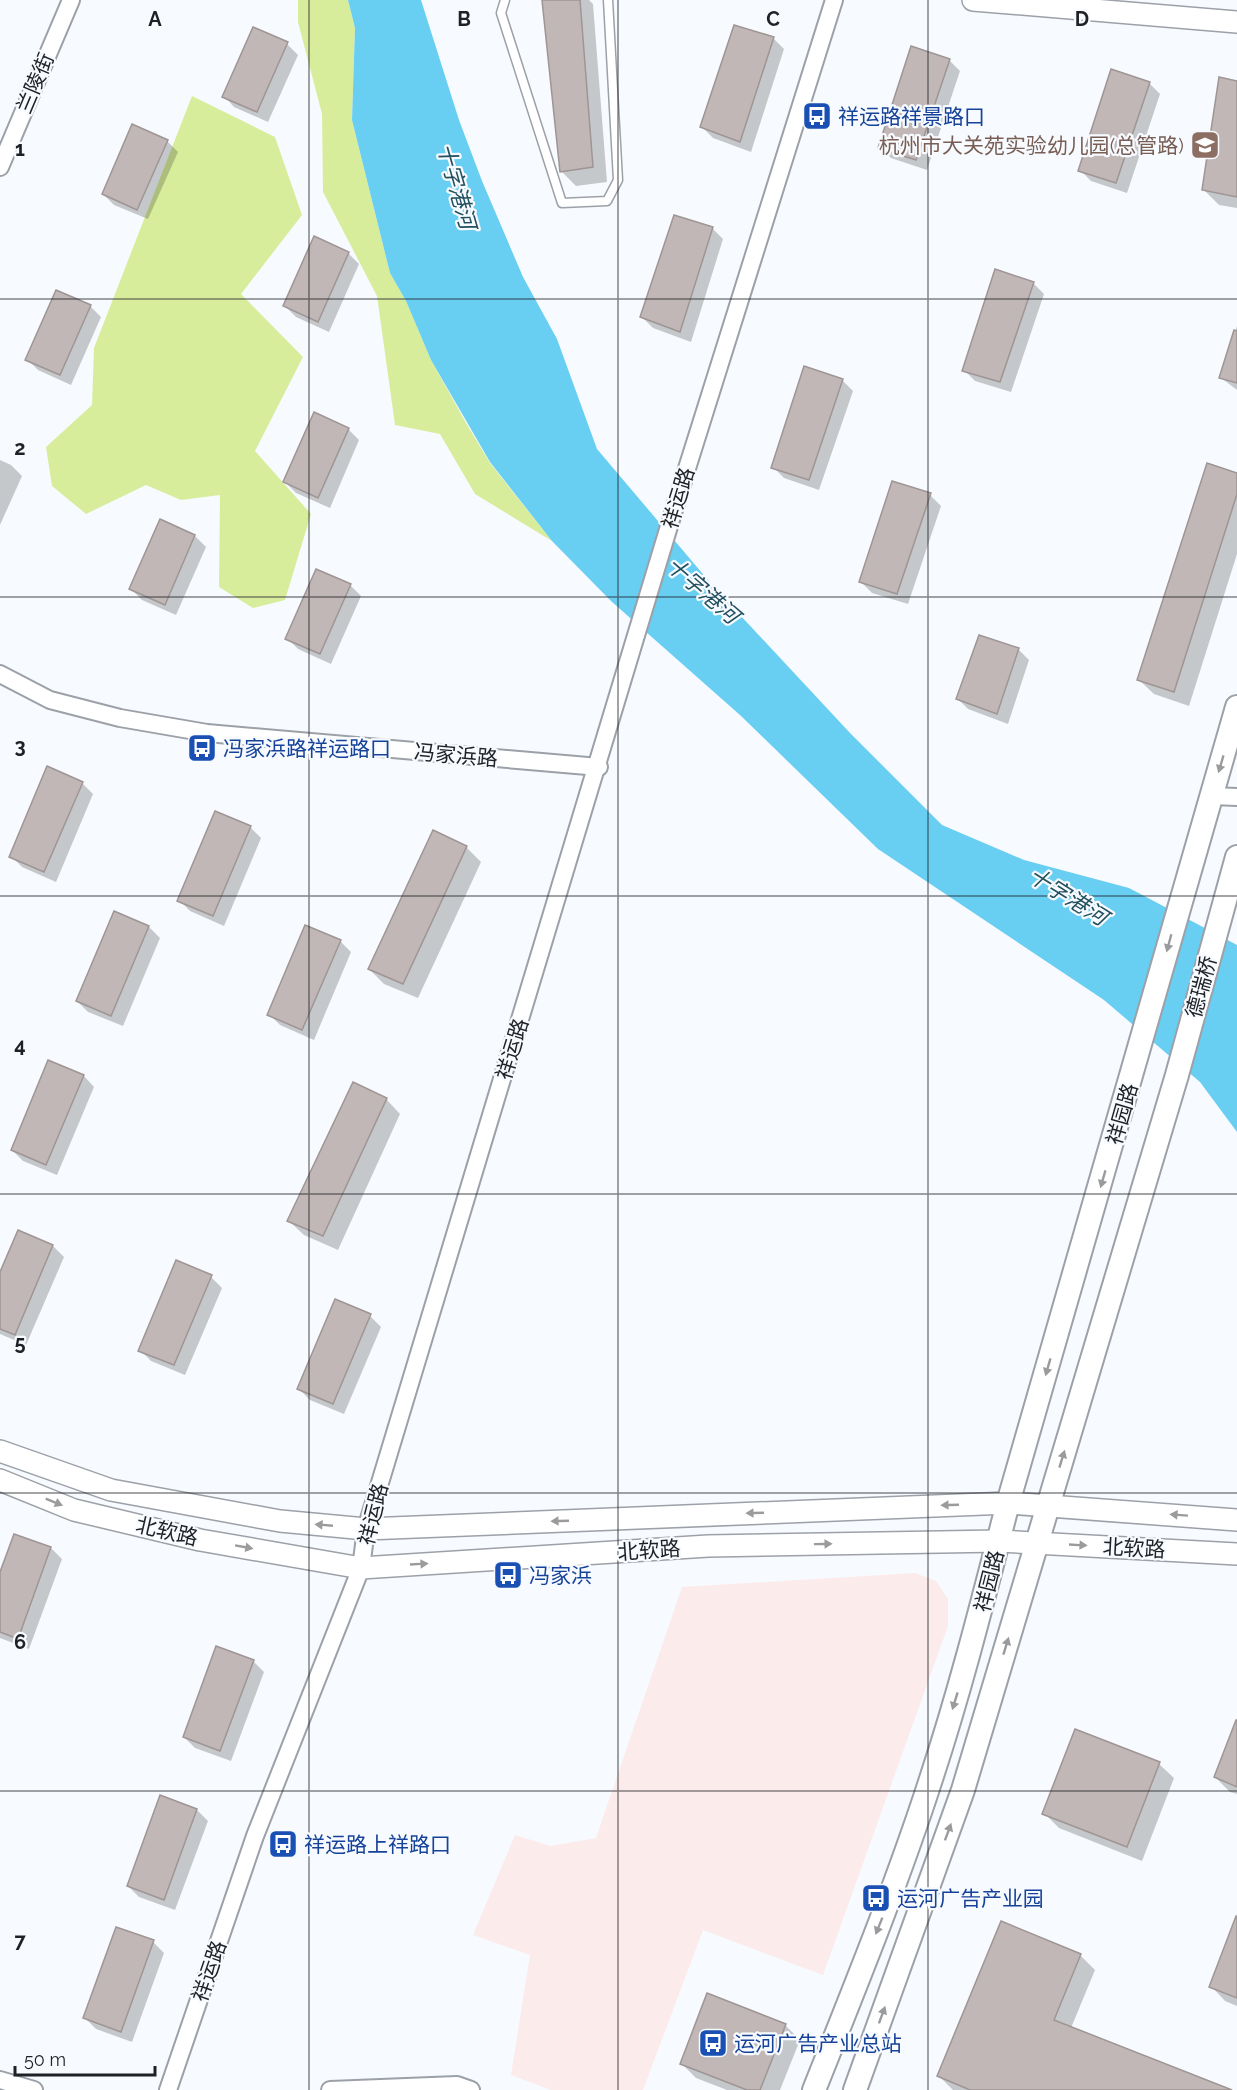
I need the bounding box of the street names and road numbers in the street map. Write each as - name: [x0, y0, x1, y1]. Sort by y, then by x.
- street label: 兰陵街: [11, 49, 59, 117]
- street label: 祥运路: [657, 464, 699, 532]
- street label: 冯家浜路: [413, 739, 499, 771]
- street label: 德瑞桥: [1181, 953, 1221, 1021]
- street label: 祥运路: [491, 1015, 533, 1083]
- street label: 祥园路: [1101, 1080, 1143, 1148]
- street label: 祥运路: [353, 1480, 393, 1548]
- street label: 北软路: [133, 1512, 201, 1550]
- street label: 北软路: [1102, 1534, 1166, 1562]
- street label: 北软路: [617, 1535, 681, 1565]
- street label: 祥园路: [969, 1547, 1009, 1615]
- street label: 祥运路: [187, 1937, 231, 2005]

